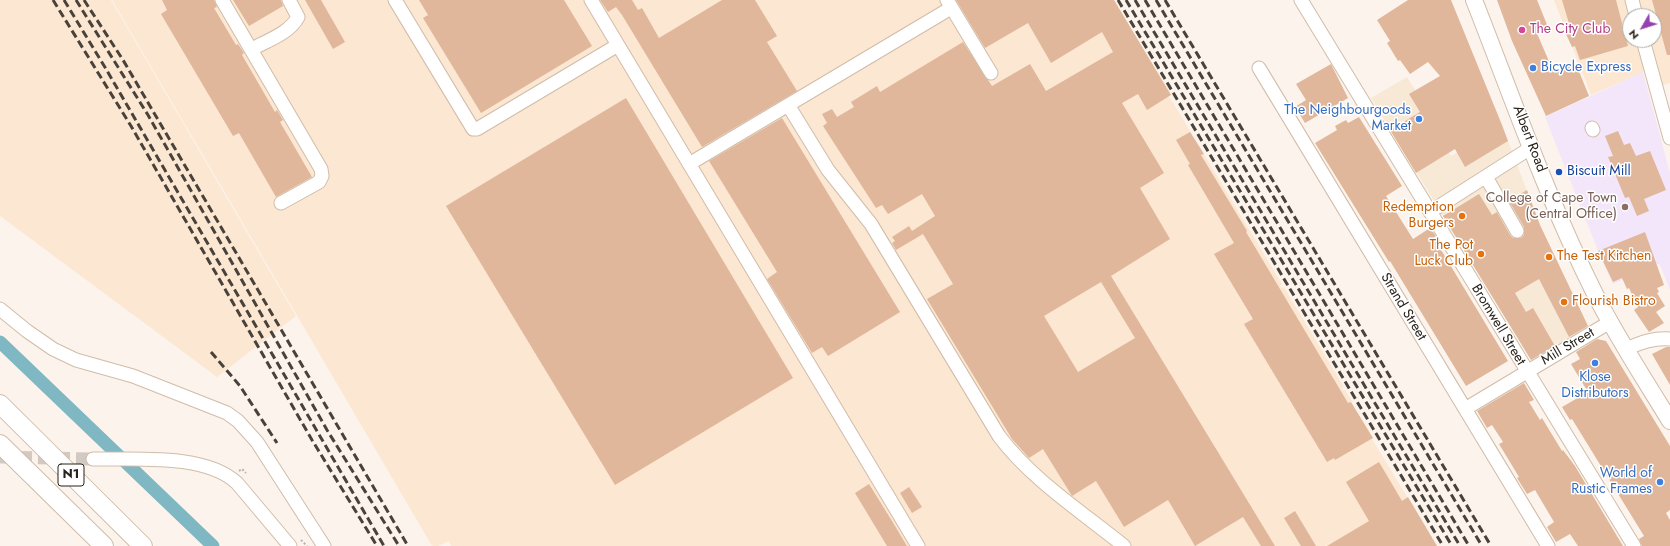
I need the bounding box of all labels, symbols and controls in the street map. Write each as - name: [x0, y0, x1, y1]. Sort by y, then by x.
- north arrow: [1622, 8, 1662, 48]
- place label: The City Club: [1530, 22, 1610, 38]
- marker: The City Club: [1517, 25, 1527, 35]
- text: N: [1624, 27, 1642, 43]
- place label: Bicycle Express: [1541, 60, 1631, 76]
- marker: Bicycle Express: [1528, 63, 1538, 73]
- place label: The Neighbourgoods Market: [1284, 103, 1411, 136]
- street label: Albert Road: [1509, 103, 1549, 175]
- marker: The Neighbourgoods Market: [1414, 114, 1424, 124]
- place label: Biscuit Mill: [1567, 164, 1631, 180]
- marker: Biscuit Mill: [1554, 167, 1564, 177]
- place label: College of Cape Town (Central Office): [1486, 191, 1617, 224]
- place label: Redemption Burgers: [1383, 200, 1454, 232]
- marker: College of Cape Town (Central Office): [1620, 202, 1630, 212]
- marker: Redemption Burgers: [1457, 211, 1467, 221]
- place label: The Pot Luck Club: [1414, 238, 1473, 270]
- marker: The Pot Luck Club: [1476, 249, 1486, 259]
- place label: The Test Kitchen: [1557, 249, 1651, 265]
- marker: The Test Kitchen: [1544, 252, 1554, 262]
- street label: Strand Street: [1376, 270, 1430, 344]
- street label: Bromwell Street: [1467, 281, 1529, 369]
- place label: Flourish Bistro: [1572, 294, 1656, 310]
- marker: Flourish Bistro: [1559, 297, 1569, 307]
- street label: Mill Street: [1538, 325, 1598, 369]
- marker: Klose Distributors: [1590, 358, 1600, 368]
- place label: Klose Distributors: [1561, 370, 1629, 402]
- road number: N1: [58, 464, 84, 486]
- place label: World of Rustic Frames: [1571, 466, 1652, 498]
- marker: World of Rustic Frames: [1655, 477, 1665, 487]

